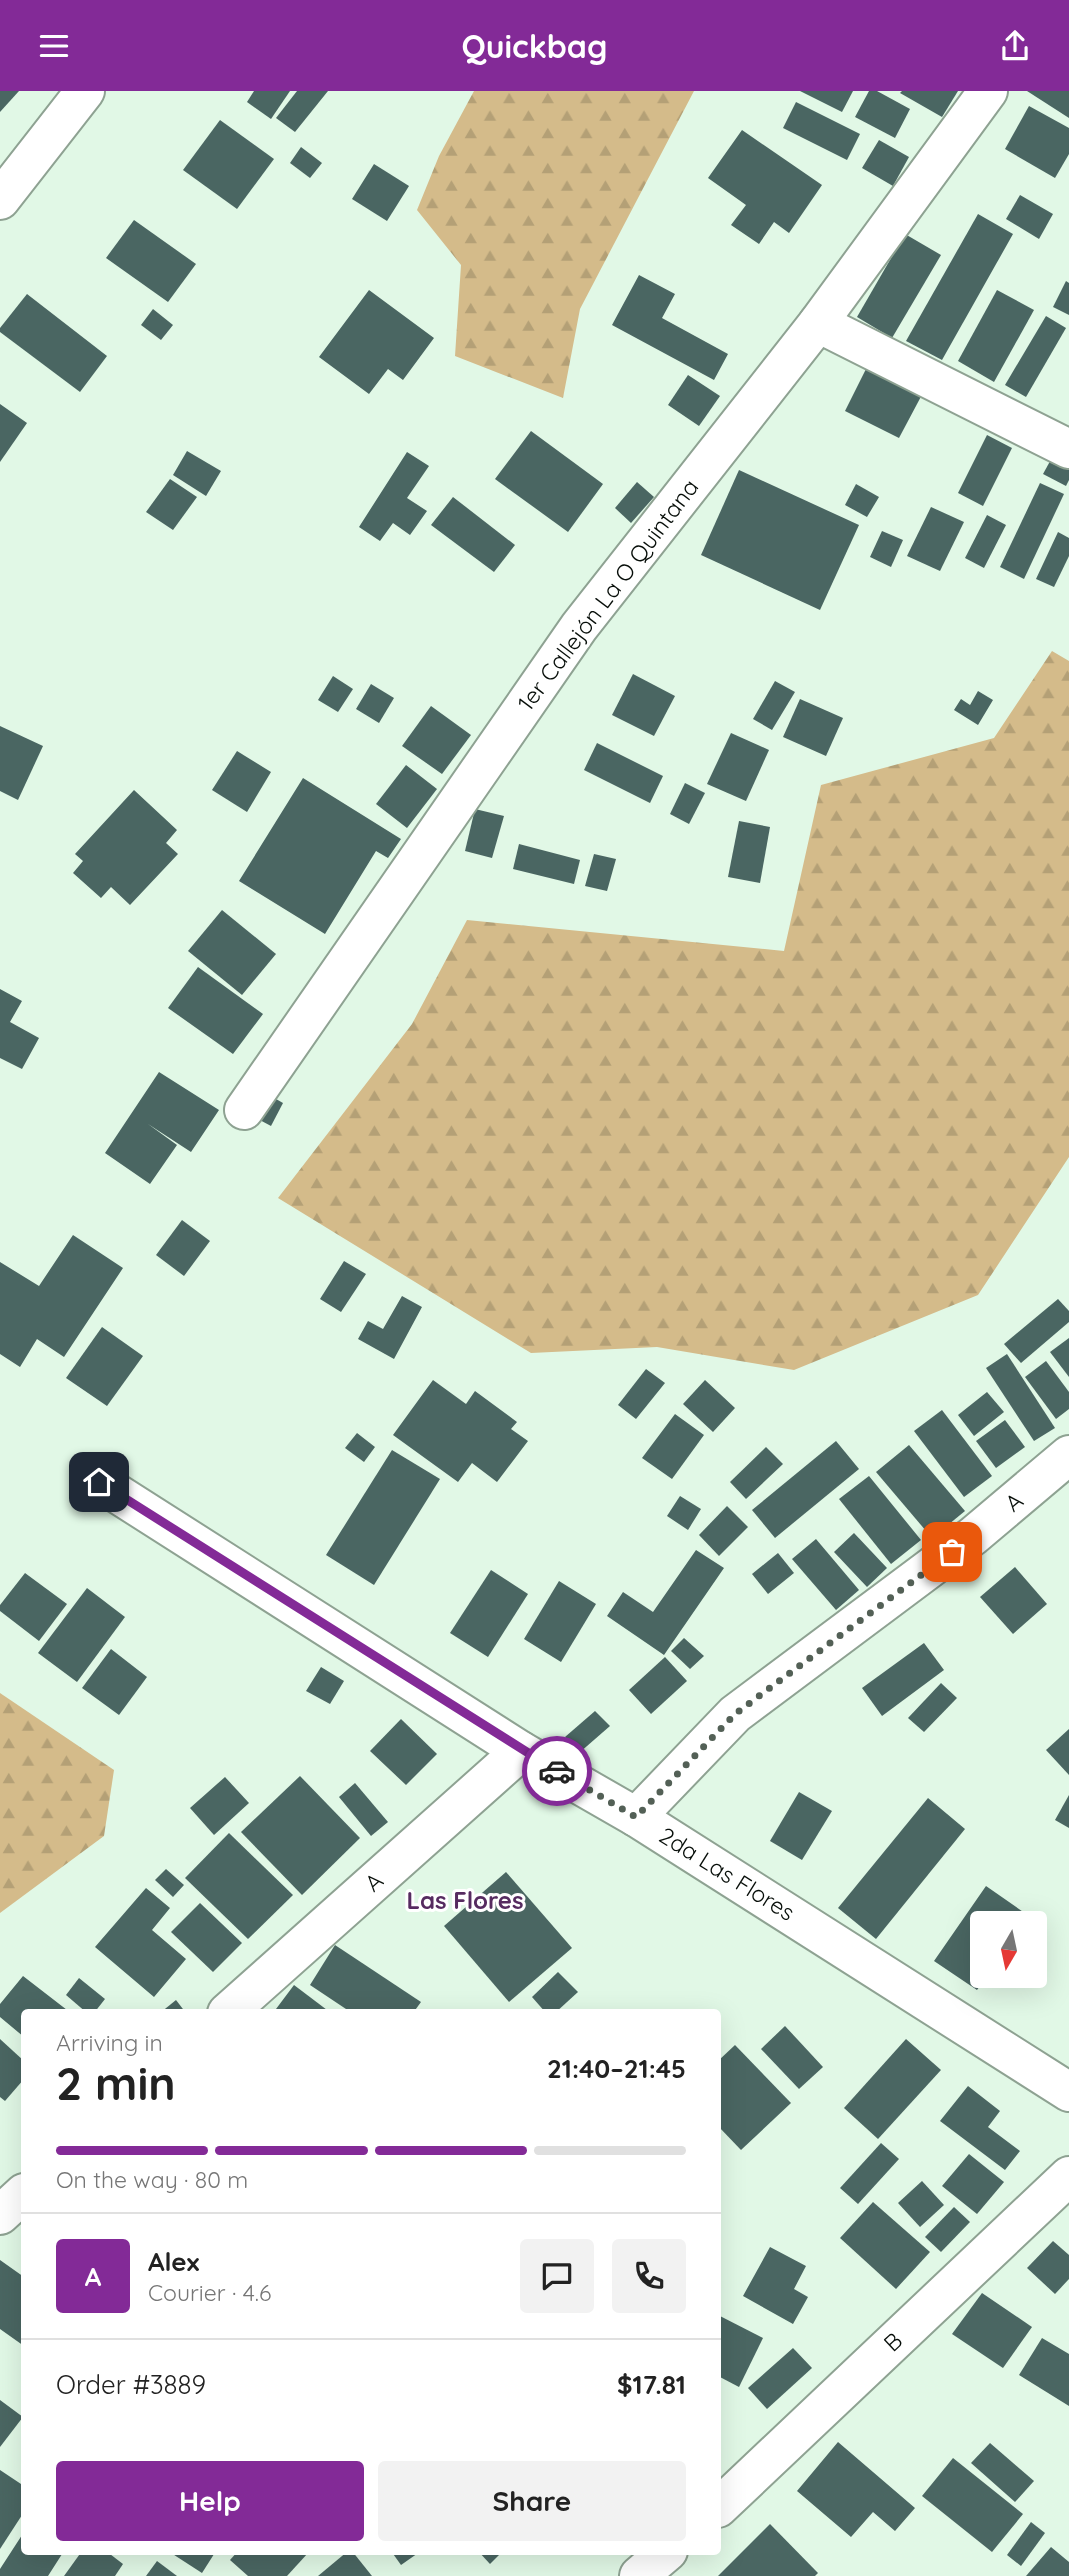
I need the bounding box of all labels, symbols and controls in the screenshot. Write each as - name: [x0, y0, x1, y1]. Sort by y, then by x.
- text: Quickbag: [462, 26, 607, 66]
- icon: menu: [35, 27, 73, 65]
- icon: share: [996, 27, 1034, 65]
- street label: 1er Callejón La O Quintana: [511, 473, 704, 716]
- pin: [69, 1452, 129, 1512]
- icon: home: [80, 1463, 118, 1501]
- street label: A: [999, 1486, 1029, 1518]
- pin: [922, 1522, 982, 1582]
- icon: bag: [933, 1533, 971, 1571]
- courier: [522, 1736, 592, 1806]
- icon: car: [538, 1752, 576, 1790]
- street label: 2da Las Flores: [654, 1820, 800, 1927]
- street label: A: [358, 1866, 389, 1897]
- district label: Las Flores: [406, 1885, 524, 1915]
- north arrow: [970, 1911, 1046, 1988]
- map controls: [970, 1911, 1047, 1988]
- text: Arriving in: [56, 2028, 163, 2057]
- text: 21:40–21:45: [547, 2052, 686, 2085]
- text: 2 min: [56, 2054, 176, 2112]
- text: On the way · 80 m: [56, 2165, 248, 2194]
- button: chat: [520, 2239, 594, 2313]
- button: phone: [612, 2239, 686, 2313]
- text: Alex: [148, 2245, 199, 2278]
- text: A: [85, 2260, 101, 2293]
- text: Courier · 4.6: [148, 2278, 271, 2307]
- street label: B: [877, 2326, 908, 2357]
- text: Order #3889: [56, 2368, 206, 2401]
- text: $17.81: [617, 2368, 686, 2401]
- button: Help: [56, 2461, 364, 2541]
- button: Share: [378, 2461, 686, 2541]

